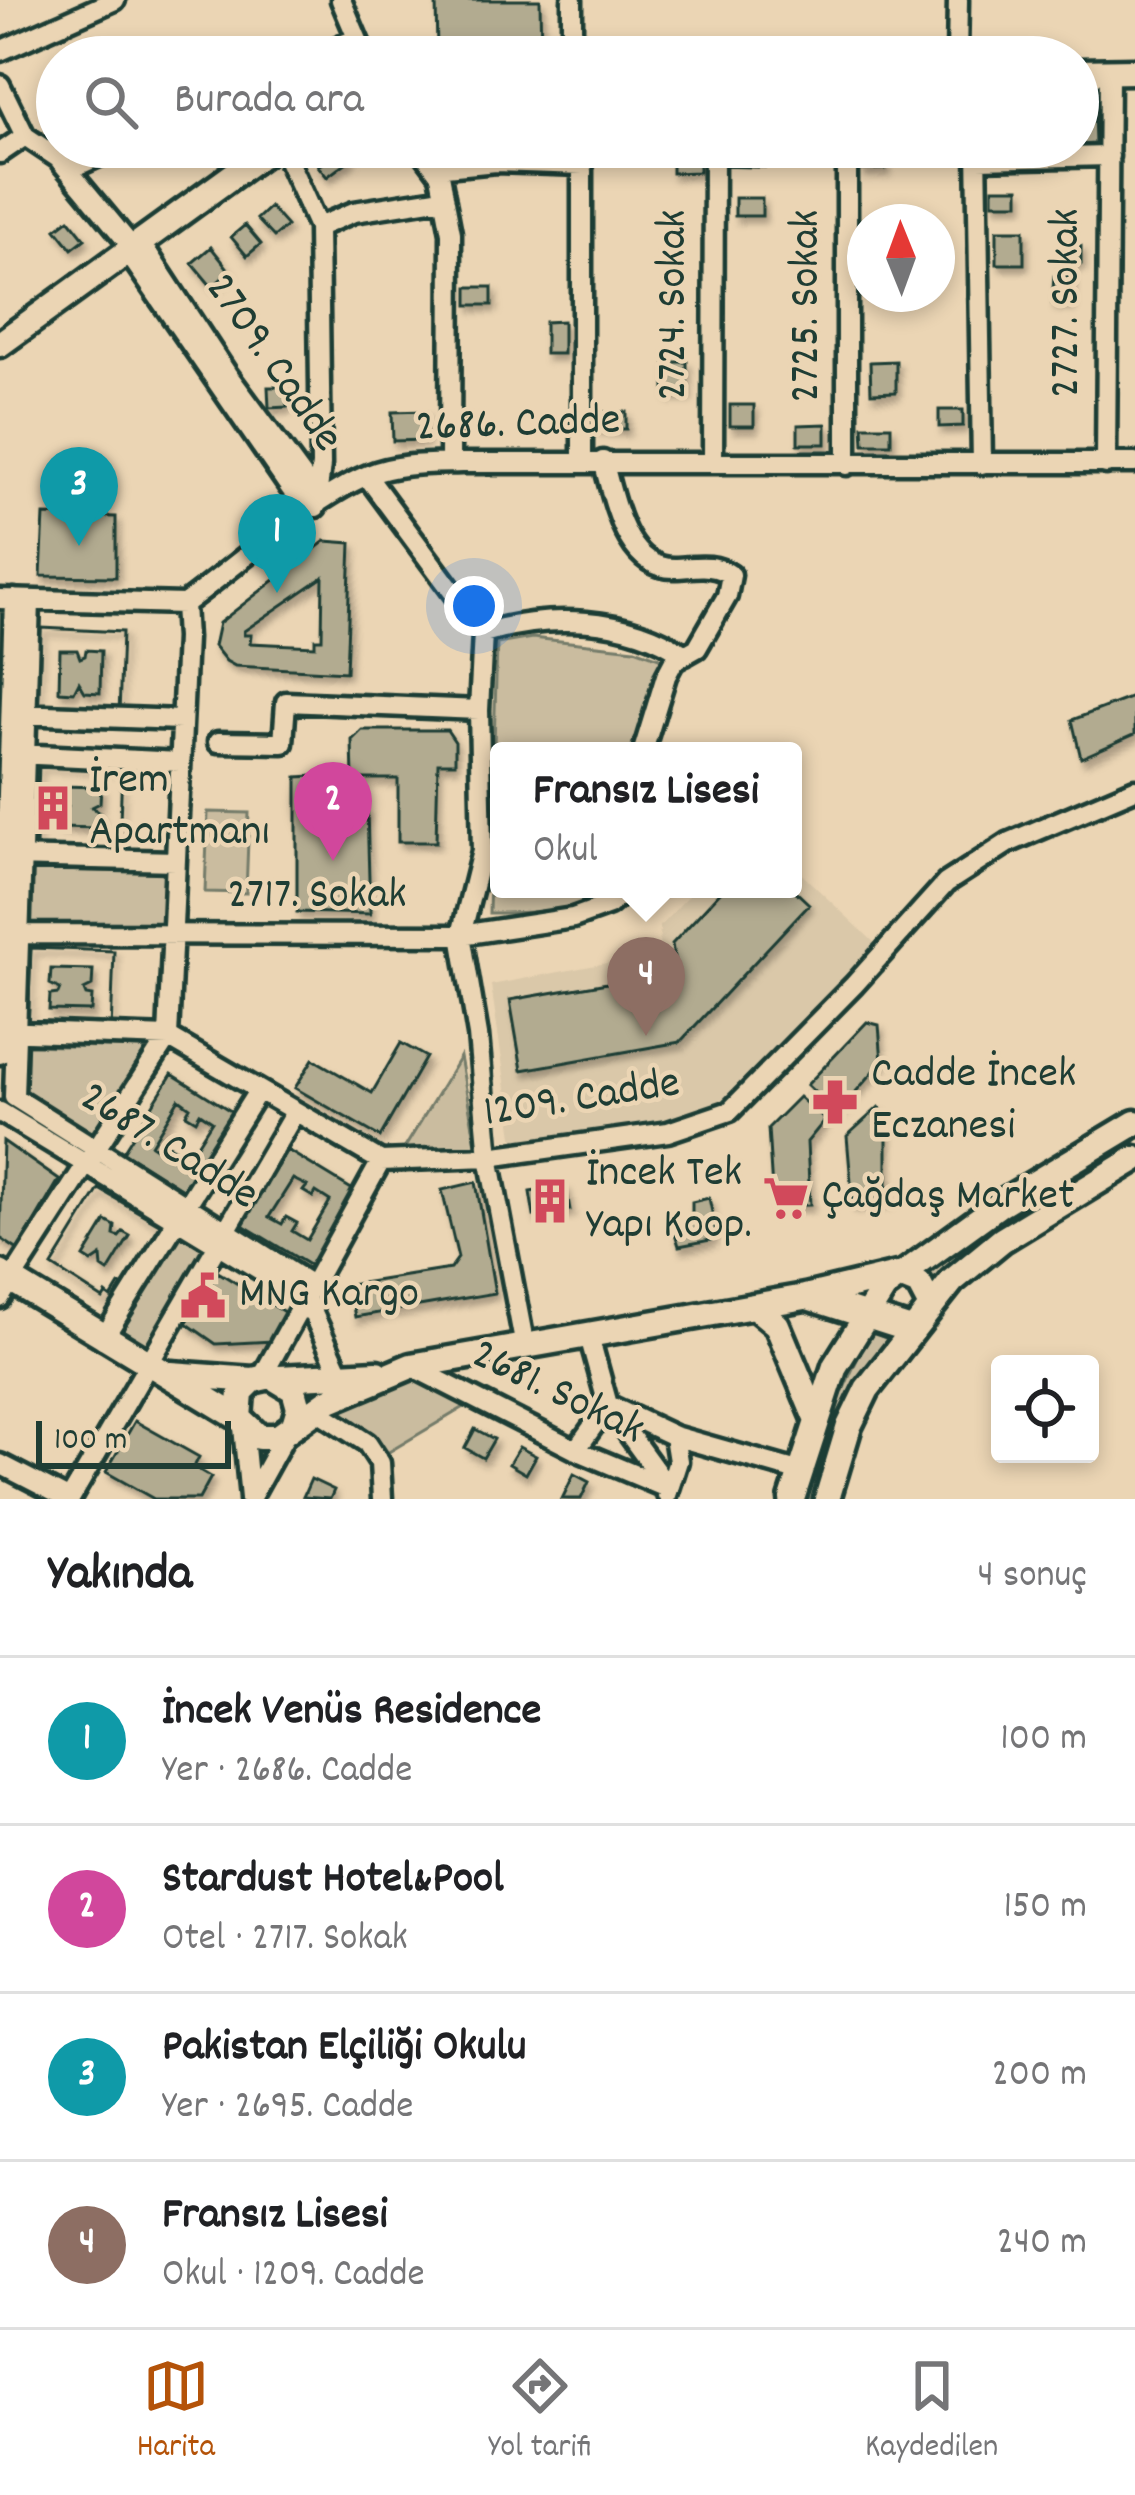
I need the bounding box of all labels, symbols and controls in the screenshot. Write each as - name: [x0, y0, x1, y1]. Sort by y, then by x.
- search box: [36, 36, 1099, 168]
- icon: search: [78, 69, 144, 135]
- text: Burada ara: [174, 70, 364, 134]
- north arrow: [847, 204, 955, 312]
- street label: 2727. Sokak: [1036, 208, 1100, 398]
- street label: 2725. Sokak: [776, 209, 840, 403]
- street label: 2724. Sokak: [643, 210, 707, 400]
- street label: 2709. Cadde: [187, 262, 357, 466]
- street label: 2686. Cadde: [414, 390, 622, 462]
- pin: 3: [40, 447, 118, 546]
- pin: 1: [238, 494, 316, 593]
- your location: [444, 576, 504, 636]
- popup: [490, 742, 802, 898]
- place label: İrem Apartmanı: [89, 750, 270, 866]
- text: Fransız Lisesi: [533, 761, 759, 825]
- pin: 2: [294, 762, 372, 861]
- building icon: İrem Apartmanı: [28, 783, 78, 833]
- text: Okul: [533, 825, 598, 880]
- street label: 2717. Sokak: [227, 865, 407, 929]
- pin: 4: [607, 937, 685, 1036]
- place label: Cadde İncek Eczanesi: [871, 1044, 1076, 1160]
- street label: 1209. Cadde: [479, 1053, 685, 1147]
- street label: 2687. Cadde: [66, 1068, 270, 1228]
- pharmacy icon: Cadde İncek Eczanesi: [810, 1077, 860, 1127]
- place label: İncek Tek Yapı Koop.: [586, 1143, 752, 1259]
- place label: Çağdaş Market: [822, 1166, 1075, 1230]
- supermarket icon: Çağdaş Market: [761, 1173, 811, 1223]
- building icon: İncek Tek Yapı Koop.: [525, 1176, 575, 1226]
- place label: MNG Kargo: [239, 1264, 419, 1328]
- public building icon: MNG Kargo: [178, 1271, 228, 1321]
- street label: 2681. Sokak: [460, 1325, 654, 1463]
- map controls: [991, 1355, 1099, 1463]
- button: locate: [991, 1355, 1099, 1463]
- scale bar: [36, 1415, 231, 1468]
- text: 100 m: [54, 1418, 127, 1465]
- text: Yakında: [48, 1541, 192, 1613]
- text: 4 sonuç: [978, 1550, 1087, 1605]
- text: İncek Venüs Residence: [162, 1681, 541, 1745]
- text: 1: [83, 1713, 91, 1768]
- text: 100 m: [1000, 1713, 1087, 1768]
- text: Yer · 2686. Cadde: [162, 1745, 412, 1800]
- text: Stardust Hotel&Pool: [162, 1849, 504, 1913]
- text: 2: [78, 1881, 96, 1936]
- text: 150 m: [1003, 1881, 1087, 1936]
- text: Otel · 2717. Sokak: [162, 1913, 408, 1968]
- text: Pakistan Elçiliği Okulu: [162, 2017, 526, 2081]
- text: 3: [78, 2049, 96, 2104]
- text: 200 m: [992, 2049, 1087, 2104]
- text: Yer · 2695. Cadde: [162, 2081, 413, 2136]
- text: Fransız Lisesi: [162, 2185, 388, 2249]
- text: 4: [79, 2217, 95, 2272]
- text: 240 m: [997, 2217, 1087, 2272]
- text: Okul · 1209. Cadde: [162, 2249, 425, 2304]
- tab: Harita: [137, 2353, 215, 2472]
- tab: Yol tarifi: [488, 2353, 592, 2472]
- tab: Kaydedilen: [865, 2353, 998, 2472]

